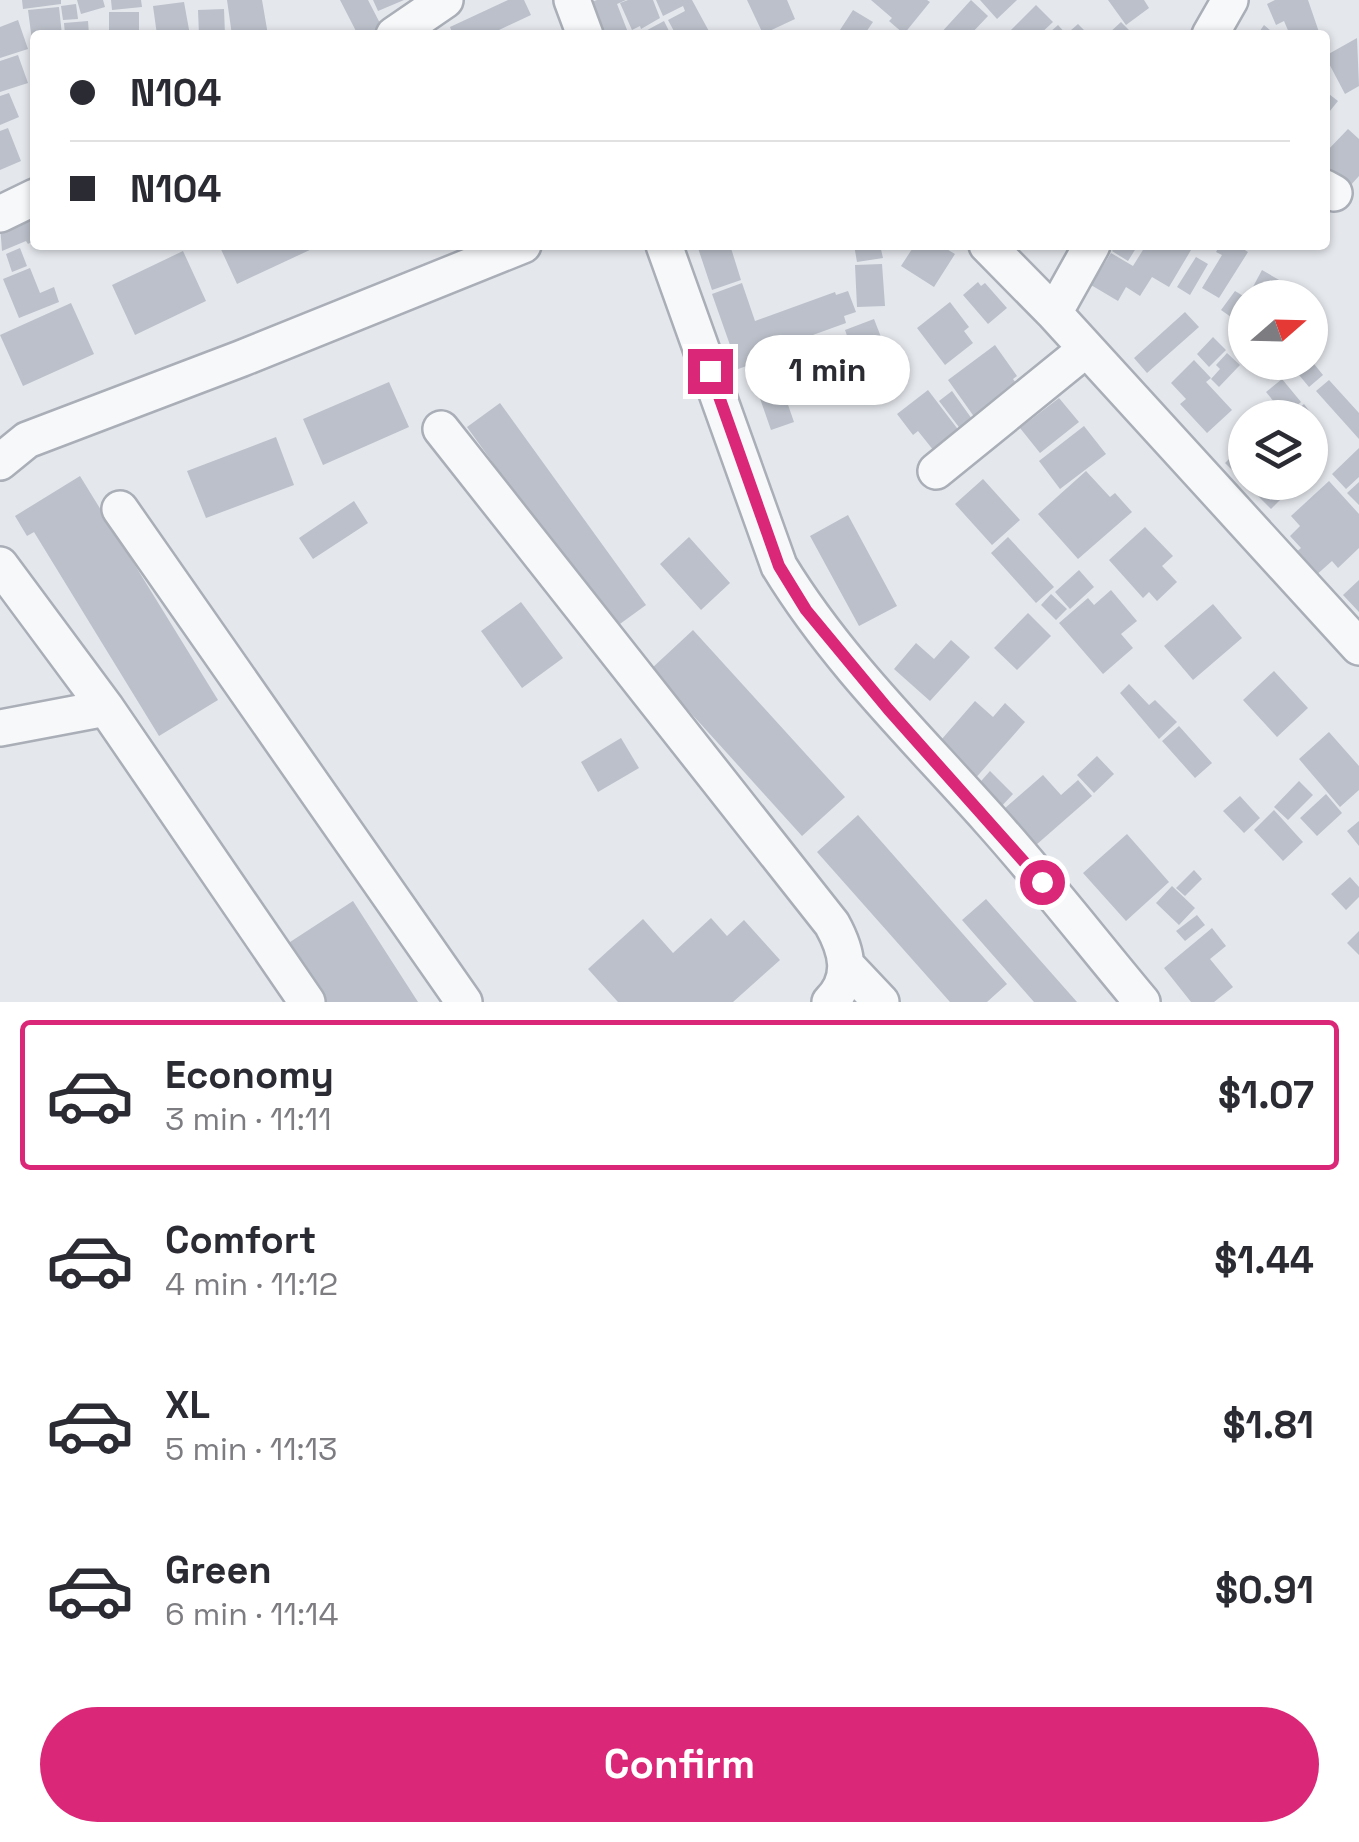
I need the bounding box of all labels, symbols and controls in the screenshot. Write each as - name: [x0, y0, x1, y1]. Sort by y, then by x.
- text: N104: [130, 69, 221, 117]
- text: N104: [130, 165, 221, 213]
- north arrow: [1228, 280, 1328, 380]
- map controls: [1228, 280, 1328, 500]
- callout: 1 min: [745, 336, 910, 406]
- route end: [688, 349, 733, 394]
- text: 1 min: [788, 350, 867, 390]
- button: layers: [1228, 400, 1328, 500]
- route start: [1020, 860, 1065, 905]
- icon: car: [45, 1050, 135, 1140]
- text: Economy: [165, 1051, 334, 1099]
- text: $1.07: [1218, 1071, 1314, 1119]
- text: 3 min · 11:11: [165, 1099, 332, 1139]
- icon: car: [45, 1215, 135, 1305]
- text: Comfort: [165, 1216, 316, 1264]
- text: $1.44: [1214, 1236, 1314, 1284]
- text: 4 min · 11:12: [165, 1264, 338, 1304]
- icon: car: [45, 1380, 135, 1470]
- text: XL: [165, 1381, 210, 1429]
- text: $1.81: [1222, 1401, 1314, 1449]
- text: 5 min · 11:13: [165, 1429, 337, 1469]
- icon: car: [45, 1545, 135, 1635]
- text: Green: [165, 1546, 272, 1594]
- text: $0.91: [1215, 1566, 1314, 1614]
- text: 6 min · 11:14: [165, 1594, 338, 1634]
- button: Confirm: [40, 1707, 1319, 1822]

